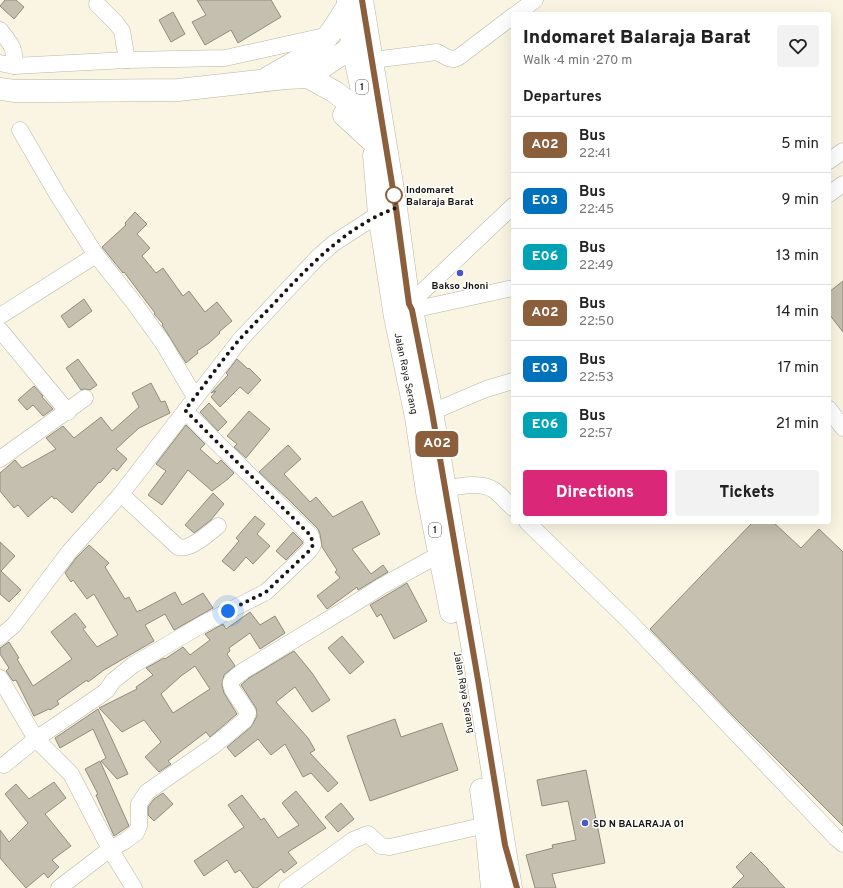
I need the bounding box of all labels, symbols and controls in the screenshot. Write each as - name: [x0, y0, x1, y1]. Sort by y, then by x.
- button: heart: [777, 25, 819, 67]
- text: Indomaret Balaraja Barat: [523, 26, 751, 50]
- text: Walk · 4 min · 270 m: [523, 53, 632, 69]
- road number: 1: [356, 80, 368, 94]
- text: Departures: [523, 88, 602, 107]
- text: Bus: [579, 127, 606, 146]
- text: 5 min: [781, 135, 819, 154]
- text: A02: [531, 136, 559, 153]
- text: 22:41: [579, 146, 611, 162]
- text: Bus: [579, 183, 606, 202]
- place label: Indomaret Balaraja Barat: [406, 184, 474, 209]
- marker: Indomaret Balaraja Barat: [385, 186, 403, 204]
- text: 9 min: [782, 191, 819, 210]
- text: E03: [532, 192, 558, 209]
- text: 22:45: [579, 202, 614, 218]
- text: Bus: [579, 239, 606, 258]
- text: 13 min: [776, 247, 819, 266]
- text: E06: [532, 248, 558, 265]
- text: 22:49: [579, 258, 613, 274]
- marker: Bakso Jhoni: [455, 268, 465, 278]
- place label: Bakso Jhoni: [432, 280, 489, 293]
- text: Bus: [579, 295, 606, 314]
- text: 14 min: [776, 303, 819, 322]
- text: A02: [531, 304, 559, 321]
- text: 22:50: [579, 314, 614, 330]
- street label: Jalan Raya Serang: [390, 332, 420, 416]
- text: Bus: [579, 351, 606, 370]
- text: 17 min: [778, 359, 819, 378]
- text: E03: [532, 360, 558, 377]
- text: 22:53: [579, 370, 614, 386]
- text: Bus: [579, 407, 606, 426]
- text: 21 min: [776, 415, 819, 434]
- text: E06: [532, 416, 558, 433]
- text: 22:57: [579, 426, 613, 442]
- line badge: A02: [414, 431, 460, 457]
- text: A02: [423, 435, 451, 452]
- button: Directions: [523, 470, 667, 516]
- button: Tickets: [675, 470, 819, 516]
- road number: 1: [429, 523, 441, 537]
- your location: [218, 601, 238, 621]
- street label: Jalan Raya Serang: [450, 650, 477, 734]
- marker: SD N BALARAJA 01: [580, 818, 590, 828]
- place label: SD N BALARAJA 01: [593, 818, 684, 831]

